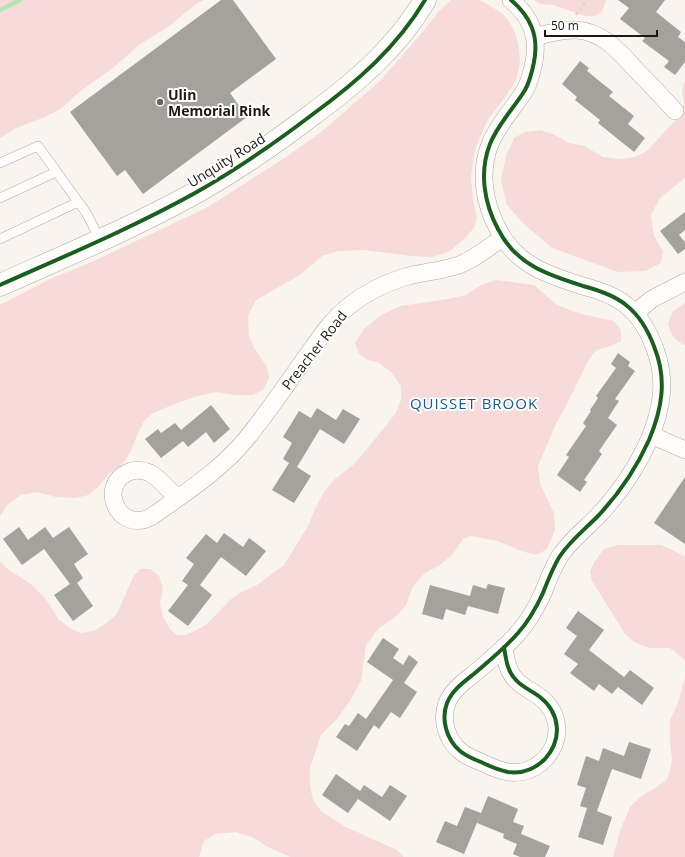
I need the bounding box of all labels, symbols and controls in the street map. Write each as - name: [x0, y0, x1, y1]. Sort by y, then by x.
- scale bar: [545, 12, 657, 38]
- text: 50 m: [551, 17, 579, 34]
- place label: Ulin Memorial Rink: [168, 85, 271, 120]
- marker: Ulin Memorial Rink: [155, 97, 165, 107]
- street label: Unquity Road: [183, 128, 269, 192]
- street label: Preacher Road: [277, 306, 351, 394]
- district label: QUISSET BROOK: [410, 393, 538, 413]

